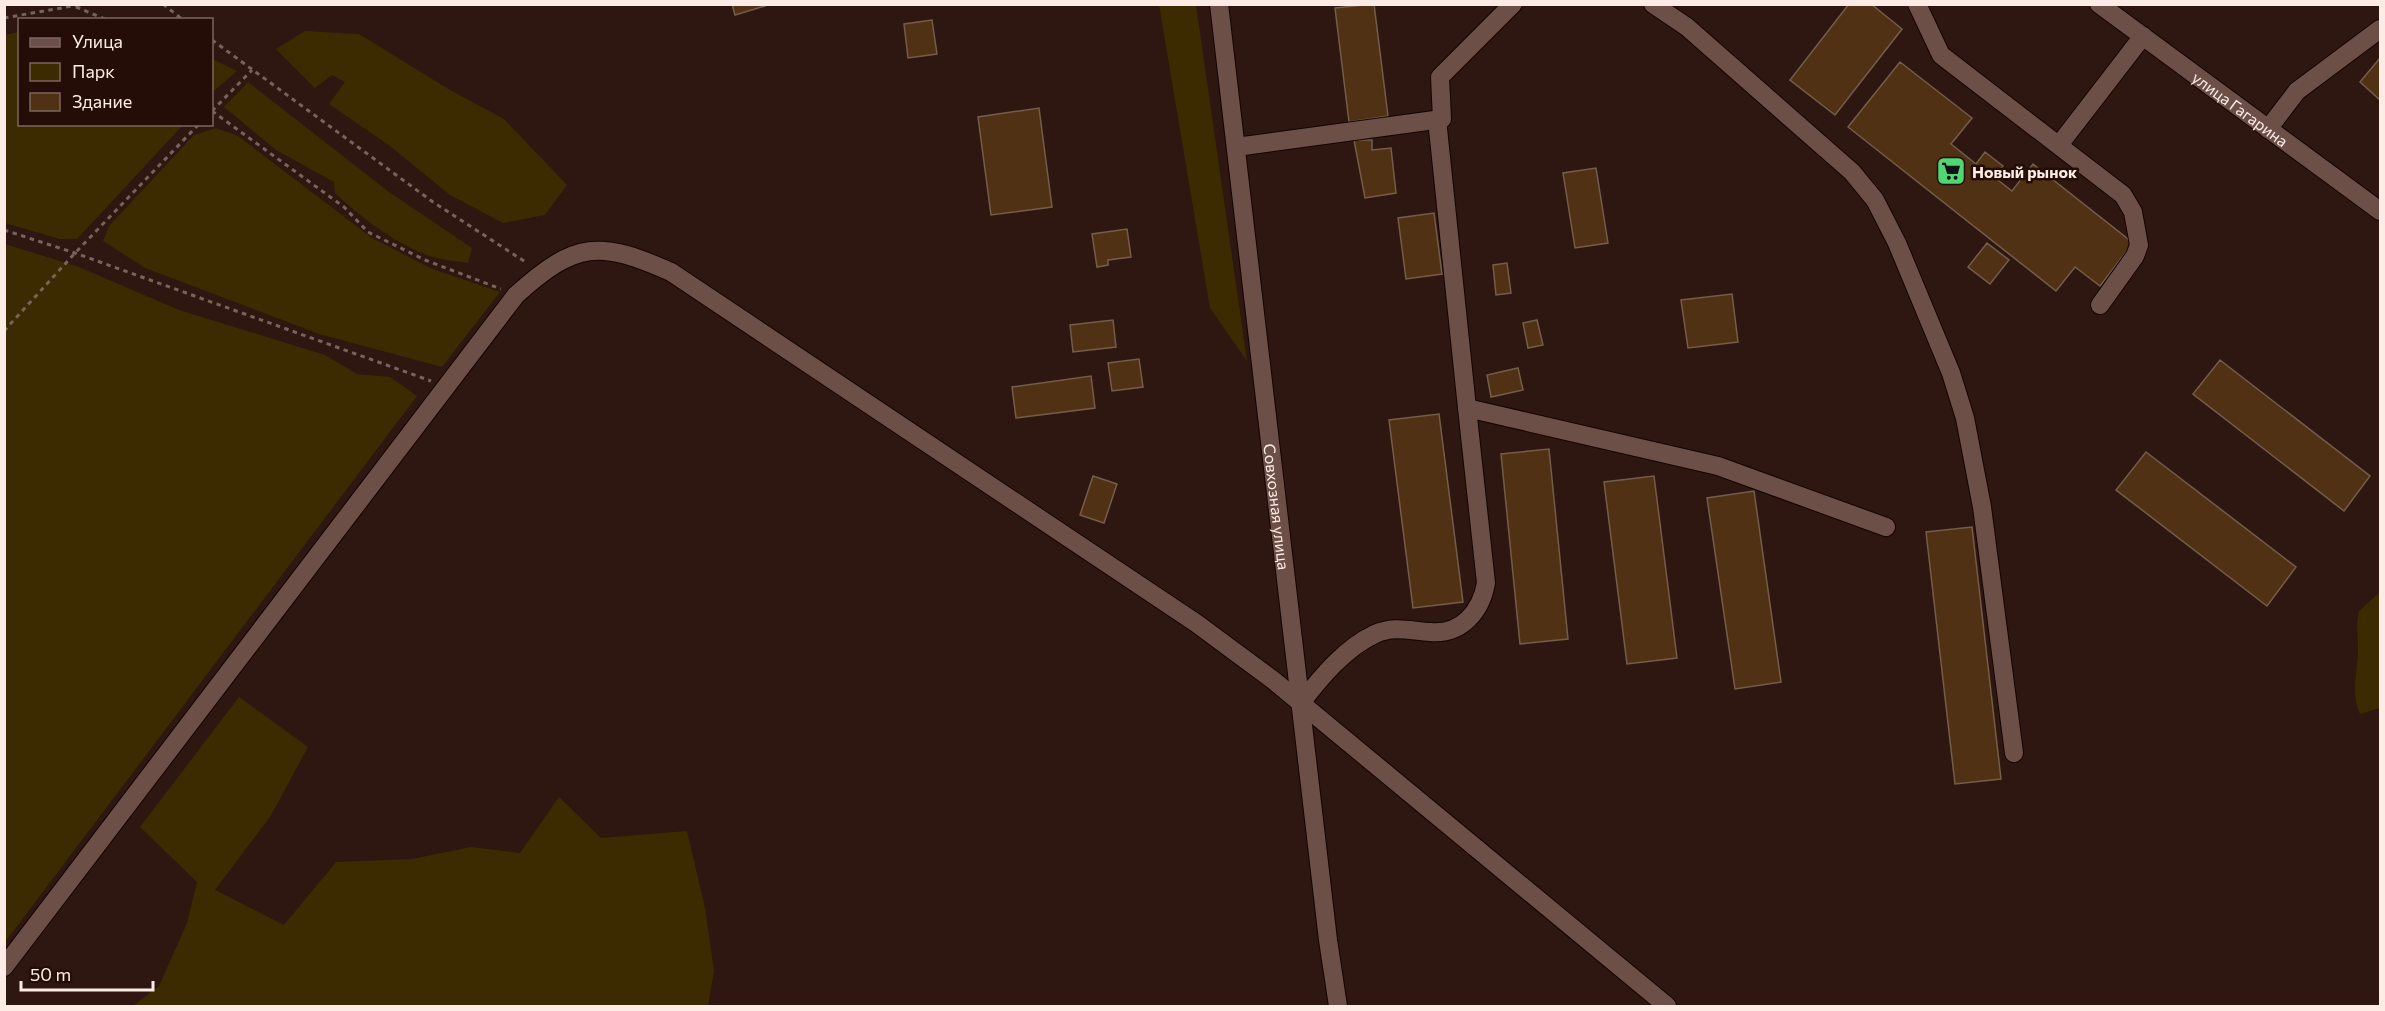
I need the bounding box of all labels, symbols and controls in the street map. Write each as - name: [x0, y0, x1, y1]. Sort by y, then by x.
- legend: [18, 18, 213, 126]
- text: Улица: [72, 30, 123, 52]
- text: Парк: [72, 60, 115, 82]
- street label: улица Гагарина: [2189, 67, 2292, 150]
- text: Здание: [72, 90, 132, 112]
- supermarket icon: Новый рынок: [1935, 155, 1967, 187]
- place label: Новый рынок: [1972, 162, 2077, 181]
- street label: Совхозная улица: [1261, 442, 1294, 571]
- scale bar: [21, 954, 153, 992]
- text: 50 m: [30, 963, 71, 985]

